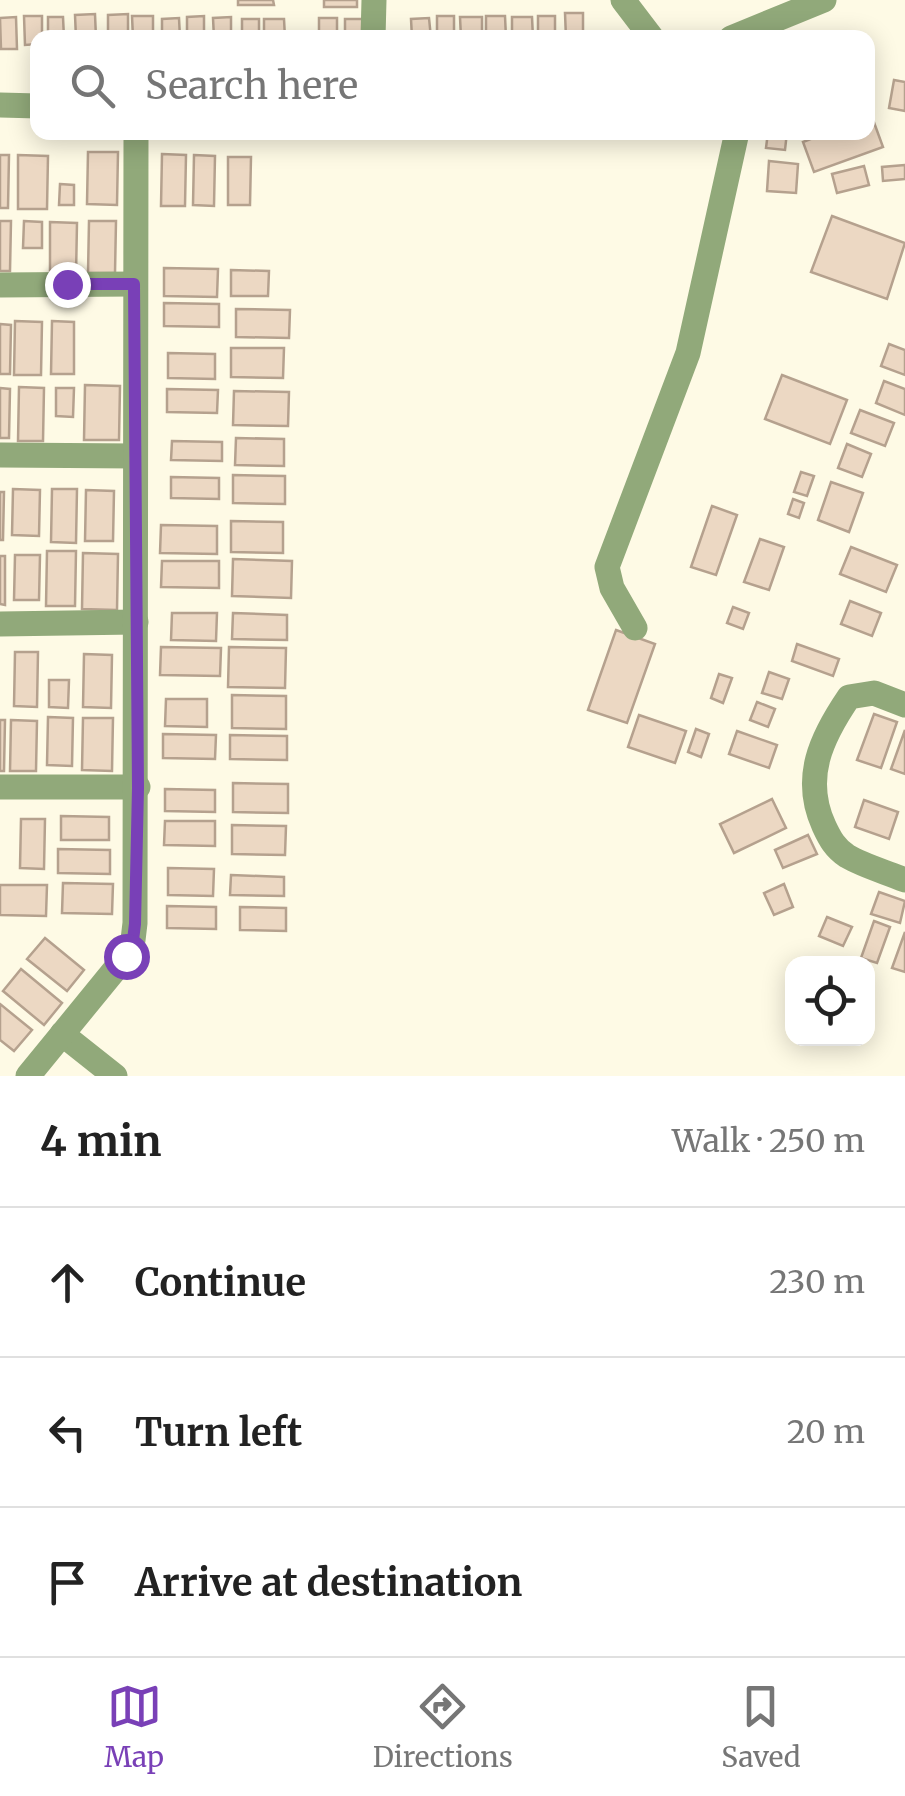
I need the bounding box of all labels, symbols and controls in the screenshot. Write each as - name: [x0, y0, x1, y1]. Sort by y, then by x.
- search box: [30, 30, 875, 140]
- icon: search: [65, 58, 120, 113]
- text: Search here: [145, 62, 358, 109]
- route end: [45, 262, 91, 308]
- route start: [104, 934, 150, 980]
- map controls: [785, 956, 875, 1046]
- button: locate: [785, 956, 875, 1046]
- text: 4 min: [40, 1115, 162, 1167]
- text: Walk · 250 m: [672, 1121, 865, 1161]
- icon: ahead: [40, 1255, 95, 1310]
- text: Continue: [135, 1259, 306, 1306]
- text: 230 m: [769, 1262, 865, 1302]
- icon: left: [40, 1405, 95, 1460]
- text: Turn left: [135, 1409, 302, 1456]
- text: 20 m: [787, 1412, 865, 1452]
- icon: arrive: [40, 1555, 95, 1610]
- text: Arrive at destination: [135, 1559, 522, 1606]
- tab: Map: [104, 1679, 164, 1775]
- tab: Directions: [373, 1679, 513, 1775]
- tab: Saved: [721, 1679, 801, 1775]

